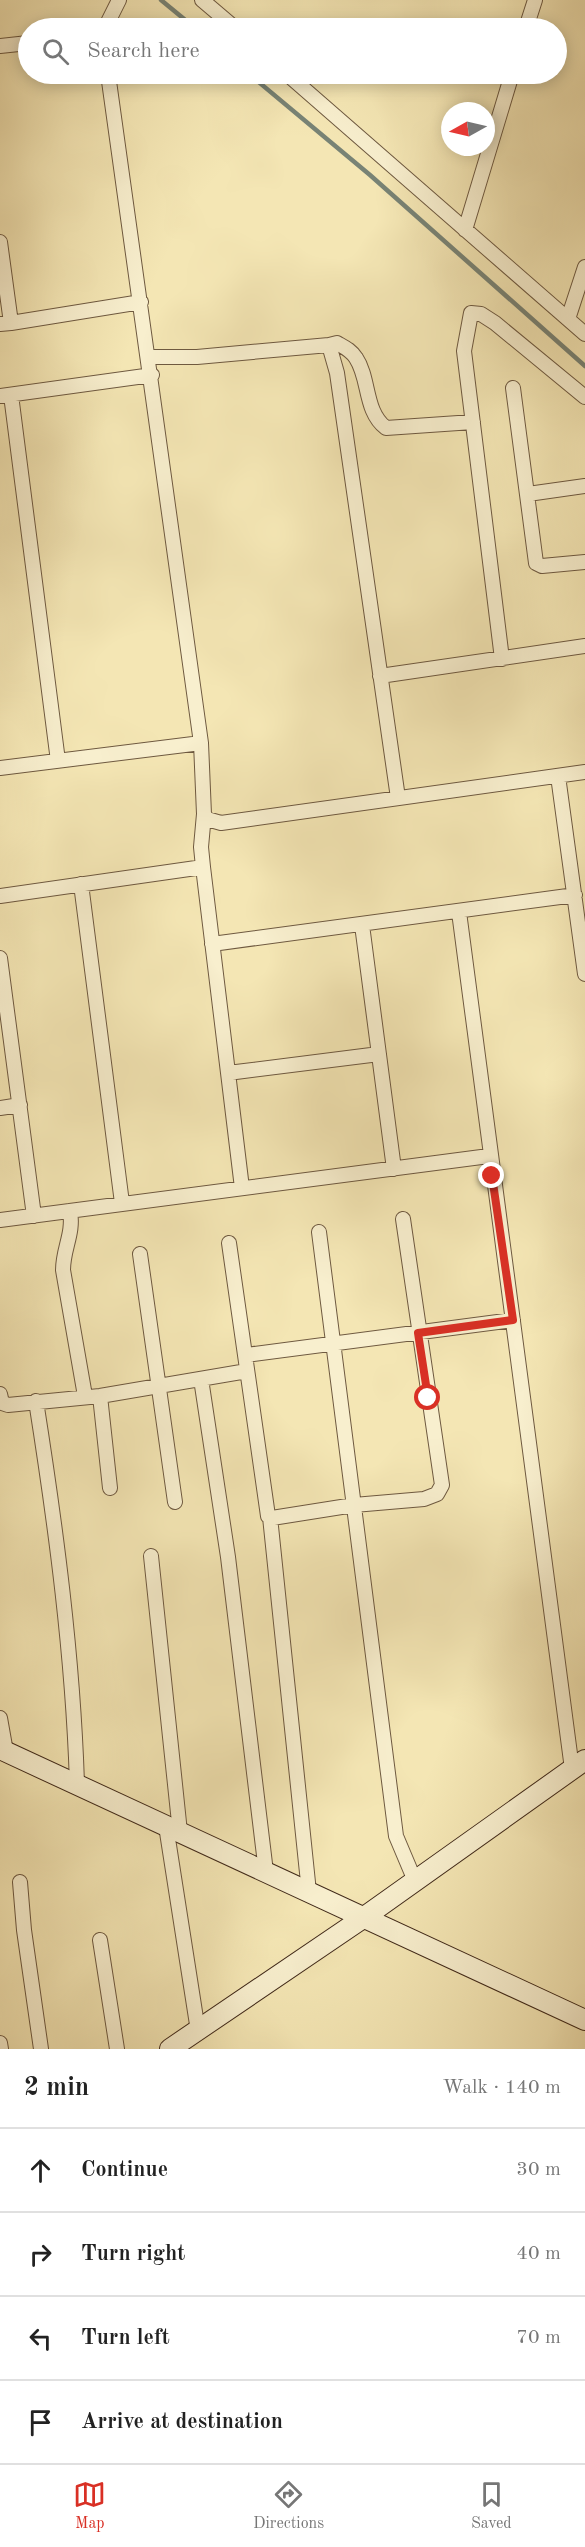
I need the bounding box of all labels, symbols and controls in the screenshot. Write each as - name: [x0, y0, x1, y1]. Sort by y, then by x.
- search box: [18, 18, 567, 84]
- icon: search: [39, 35, 72, 68]
- text: Search here: [87, 40, 200, 62]
- north arrow: [441, 102, 495, 156]
- route end: [478, 1162, 504, 1188]
- route start: [414, 1384, 440, 1410]
- text: 2 min: [24, 2075, 89, 2101]
- text: Walk · 140 m: [442, 2078, 561, 2098]
- icon: ahead: [24, 2154, 57, 2187]
- text: Continue: [81, 2159, 168, 2181]
- text: 30 m: [516, 2160, 561, 2180]
- icon: right: [24, 2238, 57, 2271]
- text: Turn right: [81, 2243, 185, 2265]
- text: 40 m: [516, 2244, 561, 2264]
- icon: left: [24, 2322, 57, 2355]
- text: Turn left: [81, 2327, 170, 2349]
- text: 70 m: [516, 2328, 561, 2348]
- icon: arrive: [24, 2406, 57, 2439]
- text: Arrive at destination: [81, 2411, 283, 2433]
- tab: Map: [73, 2478, 106, 2534]
- tab: Directions: [253, 2478, 324, 2534]
- tab: Saved: [471, 2478, 512, 2534]

